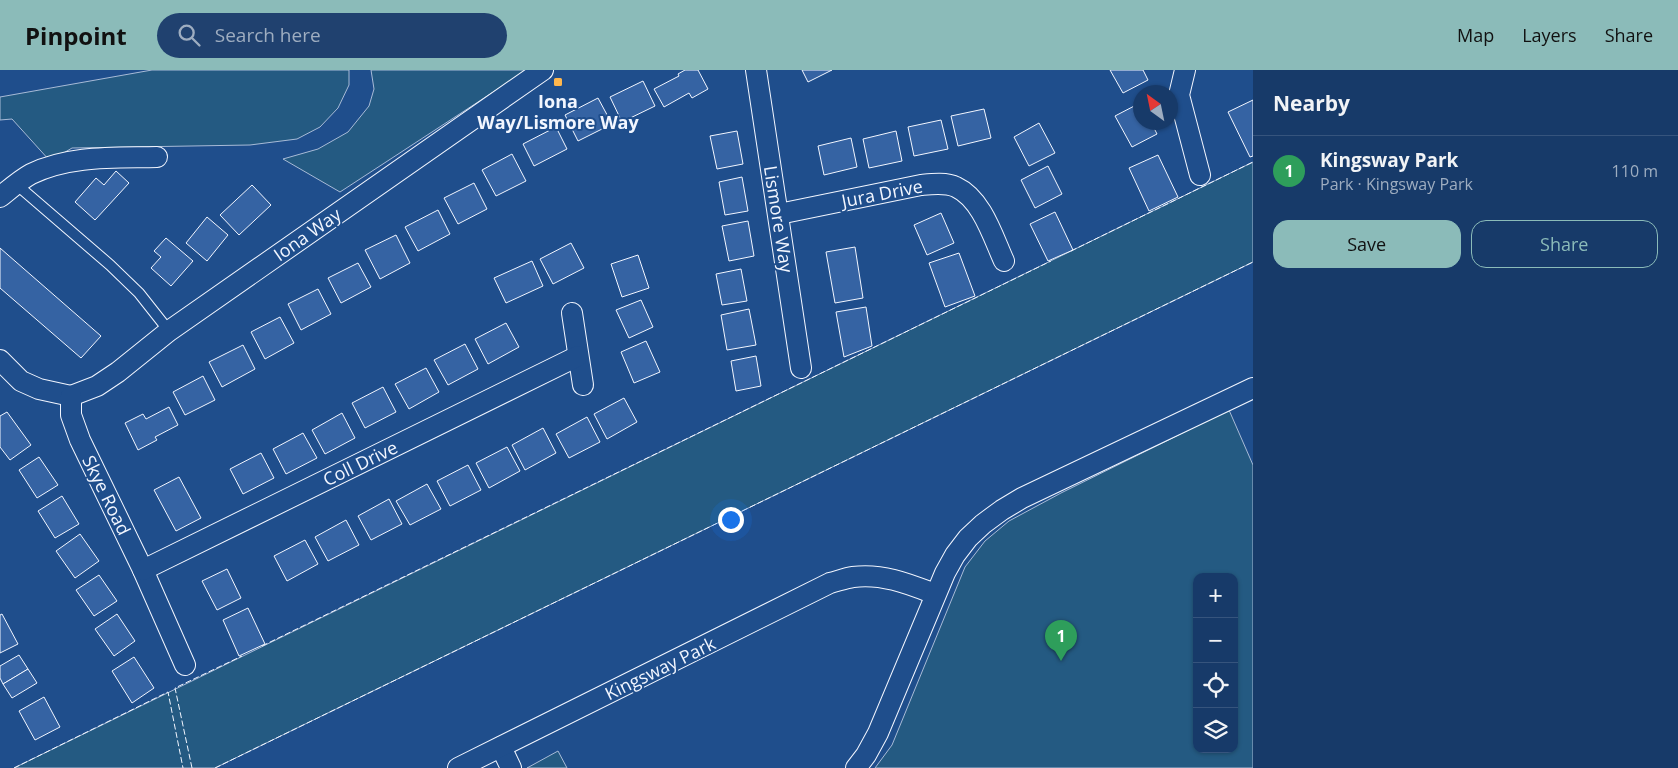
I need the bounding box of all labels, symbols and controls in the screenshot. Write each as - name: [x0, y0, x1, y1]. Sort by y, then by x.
- search box: [157, 13, 507, 58]
- text: Pinpoint: [25, 19, 127, 52]
- icon: search: [175, 21, 203, 49]
- text: Search here: [215, 22, 321, 48]
- text: Map: [1457, 23, 1494, 47]
- text: Layers: [1522, 23, 1577, 47]
- text: Share: [1605, 23, 1653, 47]
- marker: Iona Way/Lismore Way: [552, 76, 564, 88]
- north arrow: [1133, 85, 1178, 130]
- place label: Iona Way/Lismore Way: [477, 89, 639, 134]
- text: Nearby: [1273, 89, 1350, 117]
- text: Kingsway Park: [1320, 147, 1458, 173]
- text: 1: [1284, 160, 1294, 182]
- text: 110 m: [1612, 160, 1658, 182]
- street label: Lismore Way: [759, 164, 799, 275]
- street label: Jura Drive: [838, 173, 925, 213]
- text: Park · Kingsway Park: [1320, 173, 1473, 195]
- street label: Iona Way: [268, 201, 346, 266]
- button: Save: [1273, 220, 1461, 268]
- button: Share: [1471, 220, 1658, 268]
- street label: Coll Drive: [319, 435, 401, 491]
- street label: Skye Road: [77, 451, 137, 539]
- your location: [718, 507, 744, 533]
- map controls: [1193, 573, 1238, 753]
- button: +: [1193, 573, 1238, 618]
- button: −: [1193, 618, 1238, 663]
- pin: 1: [1045, 620, 1077, 661]
- street label: Kingsway Park: [601, 631, 720, 705]
- button: locate: [1193, 663, 1238, 708]
- button: layers: [1193, 708, 1238, 753]

